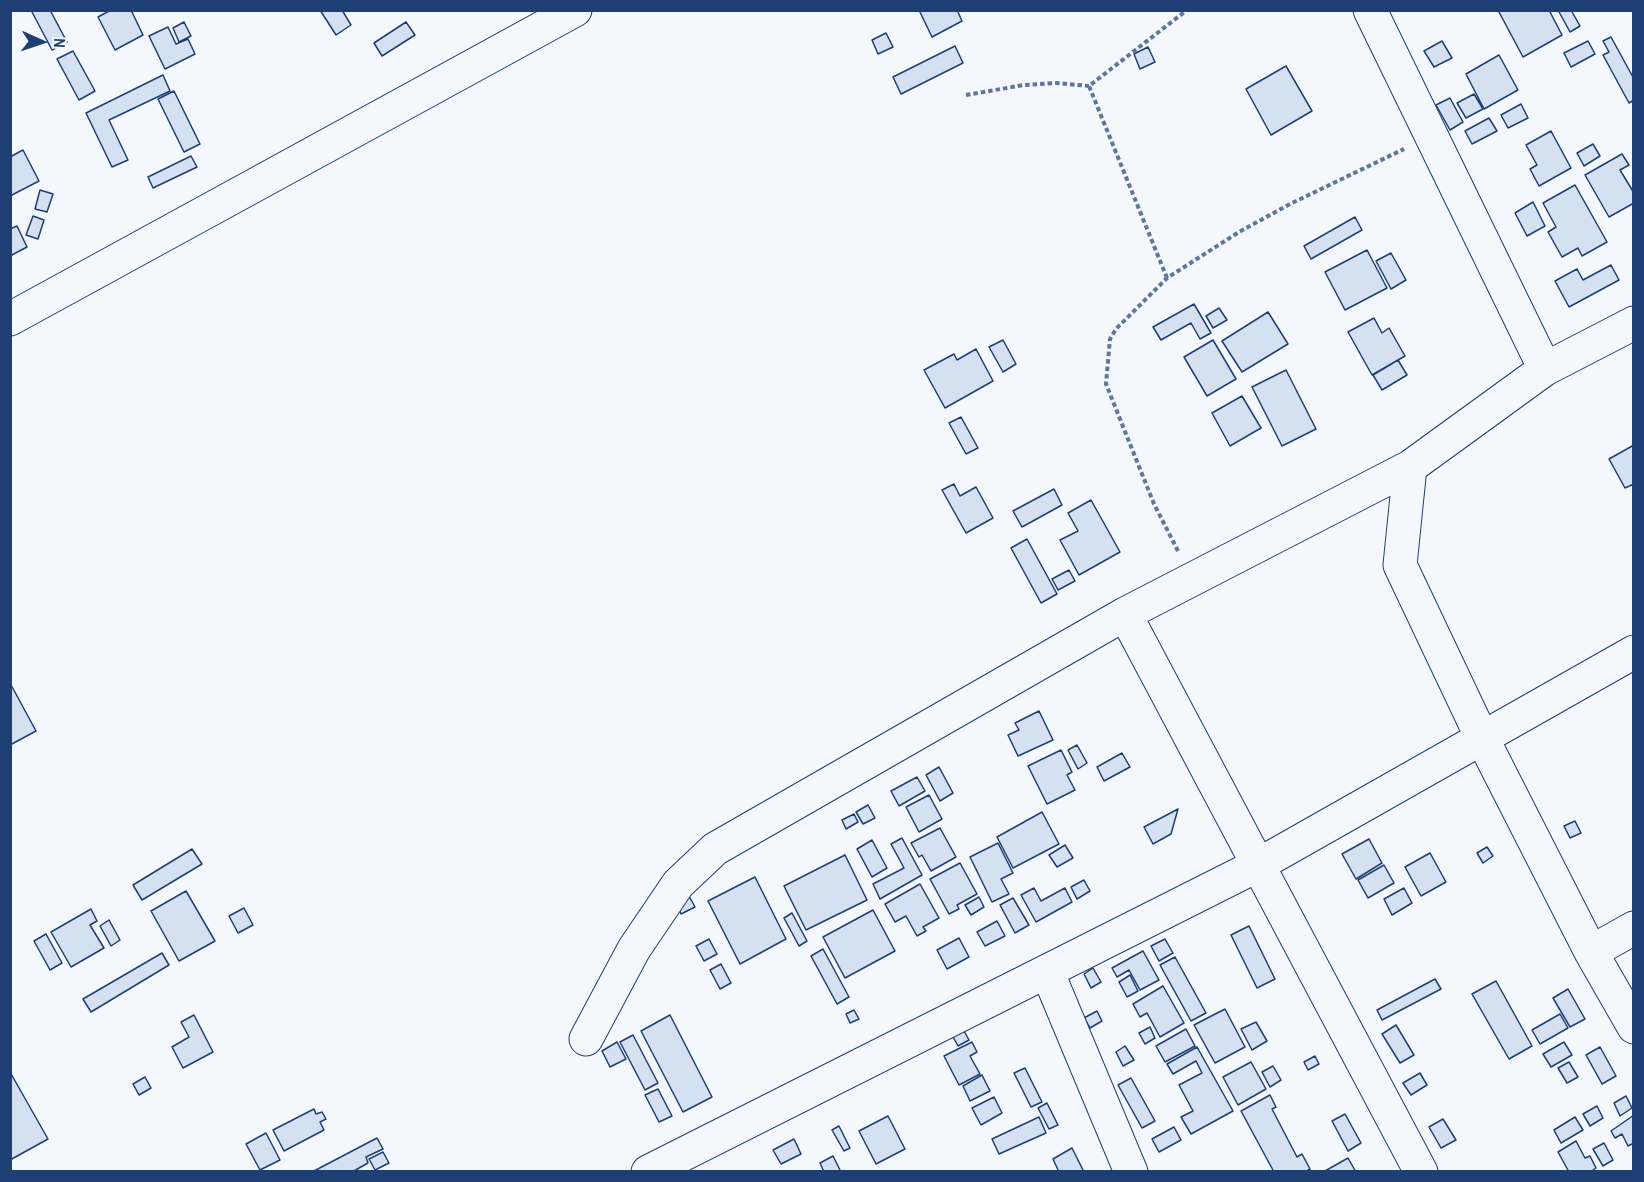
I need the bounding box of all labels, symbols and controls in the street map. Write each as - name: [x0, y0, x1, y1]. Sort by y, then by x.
- north arrow: [12, 12, 72, 72]
- text: N: [49, 38, 71, 48]

